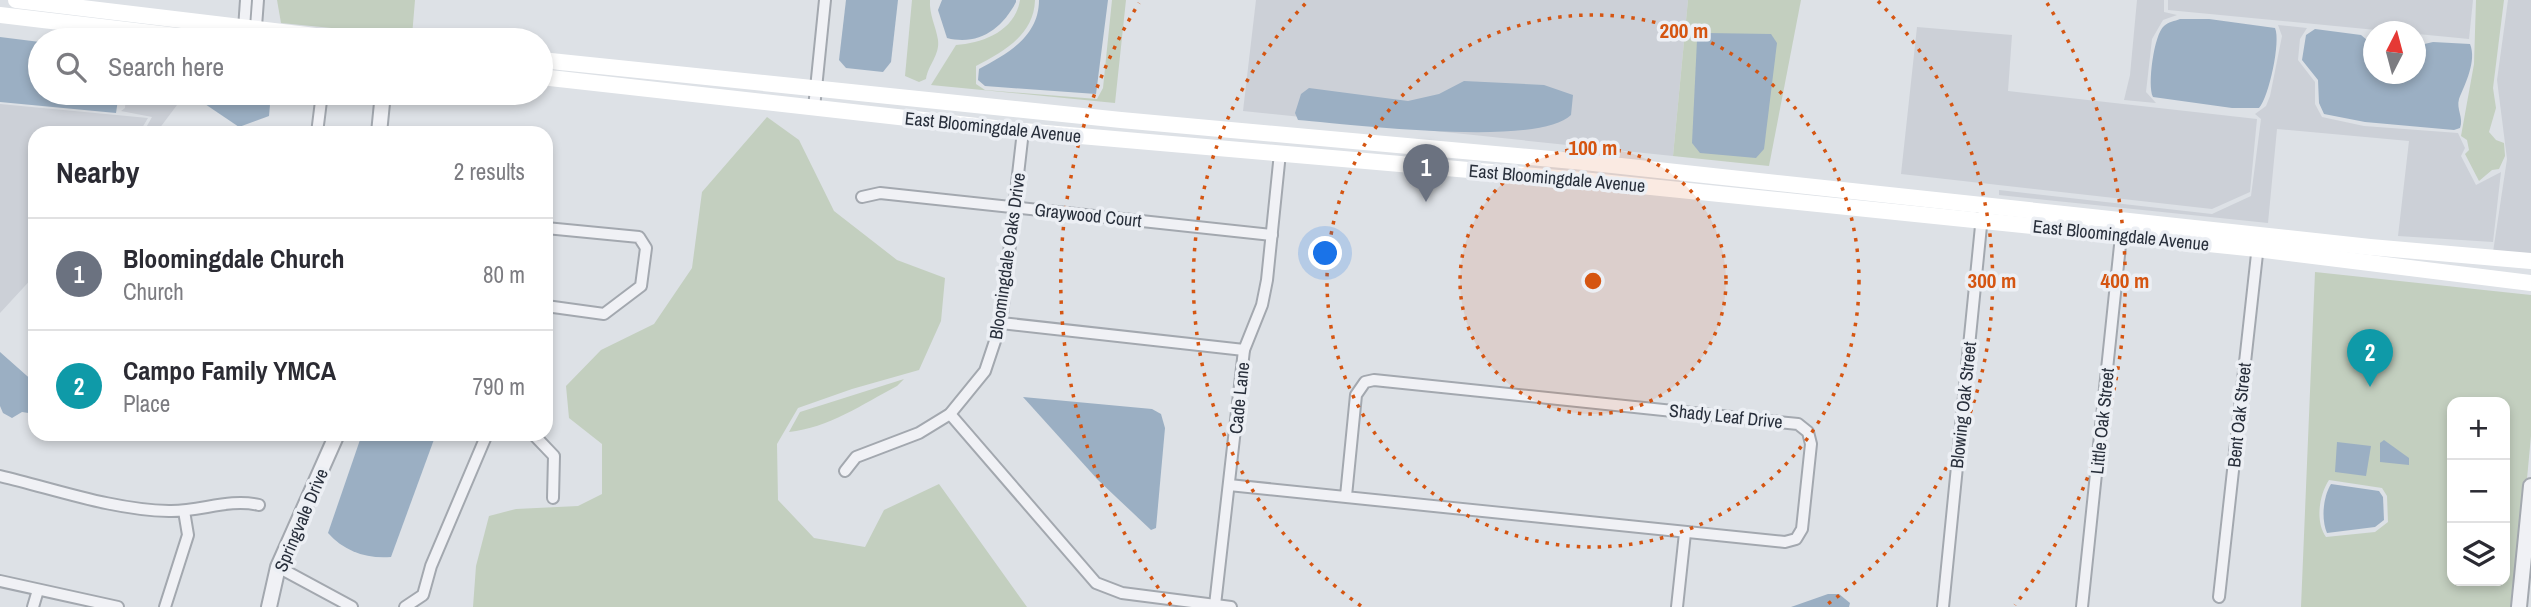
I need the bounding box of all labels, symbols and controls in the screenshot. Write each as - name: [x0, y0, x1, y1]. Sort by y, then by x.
- text: 200 m: [1660, 16, 1708, 45]
- north arrow: [2363, 21, 2426, 84]
- search box: [28, 28, 553, 105]
- icon: search: [52, 48, 90, 86]
- text: Search here: [108, 49, 224, 84]
- street label: East Bloomingdale Avenue: [904, 105, 1082, 149]
- text: 100 m: [1569, 133, 1617, 162]
- pin: 1: [1403, 144, 1449, 202]
- text: Nearby: [56, 152, 139, 192]
- text: 2 results: [454, 156, 525, 187]
- street label: East Bloomingdale Avenue: [1468, 158, 1646, 198]
- street label: Bloomingdale Oaks Drive: [983, 171, 1031, 341]
- street label: Graywood Court: [1033, 197, 1143, 233]
- street label: East Bloomingdale Avenue: [2032, 213, 2210, 257]
- your location: [1308, 236, 1342, 270]
- text: Bloomingdale Church: [123, 241, 345, 276]
- text: 1: [74, 259, 84, 290]
- text: 80 m: [483, 259, 525, 290]
- text: 300 m: [1968, 266, 2016, 295]
- text: 400 m: [2101, 266, 2149, 295]
- centre of rings: [1581, 269, 1605, 293]
- text: Church: [123, 276, 184, 307]
- pin: 2: [2347, 329, 2393, 387]
- street label: Blowing Oak Street: [1944, 340, 1982, 470]
- text: Campo Family YMCA: [123, 353, 336, 388]
- street label: Cade Lane: [1223, 361, 1255, 435]
- street label: Bent Oak Street: [2221, 361, 2257, 469]
- street label: Little Oak Street: [2084, 367, 2120, 475]
- text: 2: [74, 371, 84, 402]
- text: 790 m: [473, 371, 525, 402]
- text: Place: [123, 388, 170, 419]
- map controls: [2447, 397, 2510, 586]
- button: +: [2447, 397, 2510, 460]
- street label: Shady Leaf Drive: [1668, 398, 1784, 434]
- button: −: [2447, 460, 2510, 523]
- street label: Springvale Drive: [268, 465, 334, 575]
- button: layers: [2447, 523, 2510, 586]

